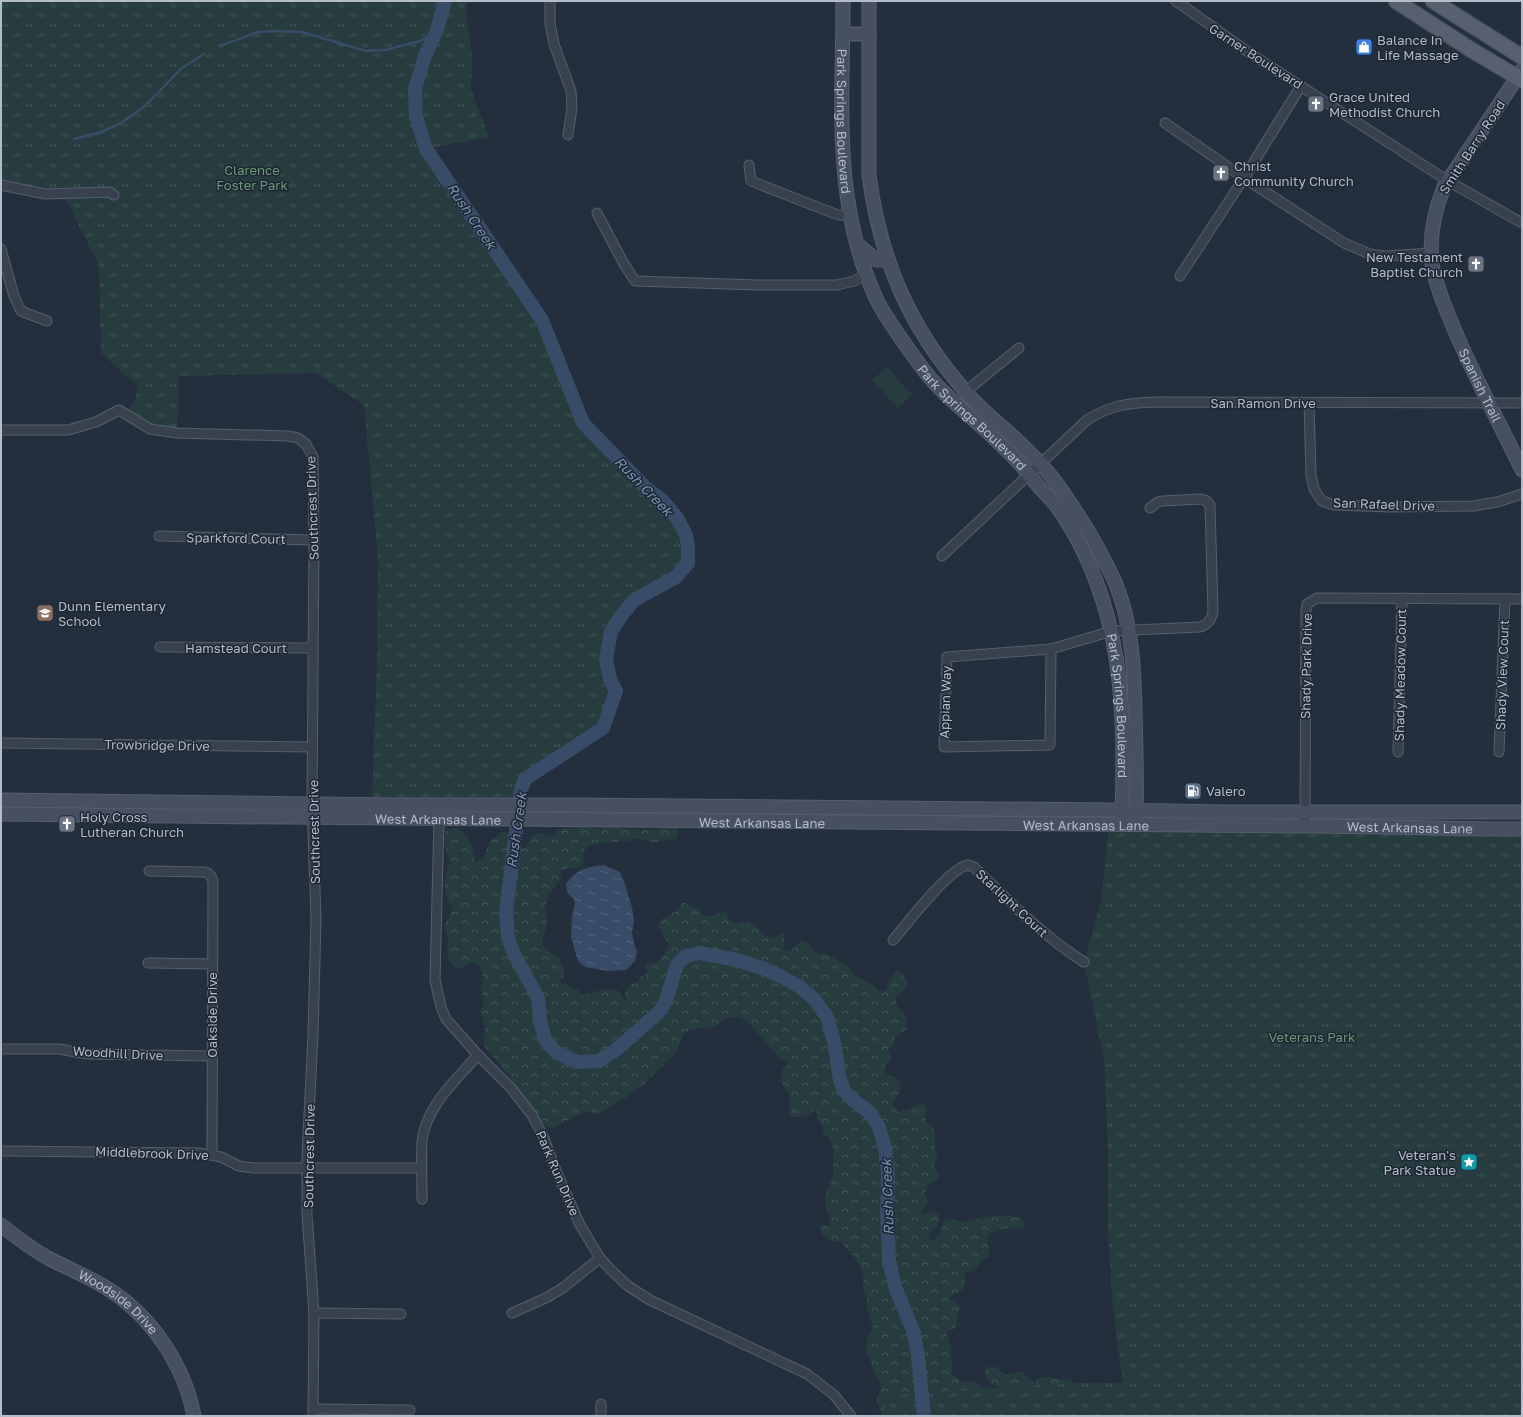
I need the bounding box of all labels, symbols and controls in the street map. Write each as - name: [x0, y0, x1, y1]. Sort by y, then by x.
- street label: Garner Boulevard: [1206, 20, 1306, 92]
- place label: Balance In Life Massage: [1377, 32, 1458, 63]
- shop icon: Balance In Life Massage: [1354, 37, 1374, 57]
- street label: Park Springs Boulevard: [834, 48, 855, 194]
- place label: Grace United Methodist Church: [1329, 89, 1440, 120]
- church icon: Grace United Methodist Church: [1306, 94, 1326, 114]
- street label: Smith Barry Road: [1436, 97, 1508, 197]
- place label: Christ Community Church: [1234, 158, 1354, 189]
- park label: Clarence Foster Park: [216, 162, 288, 193]
- church icon: Christ Community Church: [1211, 163, 1231, 183]
- water label: Rush Creek: [444, 180, 502, 254]
- place label: New Testament Baptist Church: [1366, 249, 1463, 280]
- church icon: New Testament Baptist Church: [1466, 254, 1486, 274]
- street label: Spanish Trail: [1456, 346, 1505, 425]
- street label: Park Springs Boulevard: [914, 361, 1030, 474]
- street label: San Ramon Drive: [1210, 395, 1316, 411]
- water label: Rush Creek: [611, 453, 678, 521]
- street label: Southcrest Drive: [302, 456, 322, 560]
- street label: San Rafael Drive: [1333, 494, 1435, 514]
- street label: Sparkford Court: [186, 529, 286, 547]
- place label: Dunn Elementary School: [58, 598, 167, 629]
- school or university icon: Dunn Elementary School: [35, 603, 55, 623]
- street label: Shady Meadow Court: [1391, 609, 1409, 741]
- street label: Shady Park Drive: [1297, 613, 1315, 719]
- street label: Shady View Court: [1492, 619, 1512, 731]
- street label: Park Springs Boulevard: [1104, 632, 1131, 778]
- street label: Hamstead Court: [185, 640, 287, 656]
- street label: Appian Way: [936, 664, 954, 739]
- street label: Trowbridge Drive: [104, 736, 210, 754]
- street label: Southcrest Drive: [305, 780, 323, 884]
- fuel station icon: Valero: [1183, 781, 1203, 801]
- place label: Valero: [1206, 783, 1246, 799]
- water label: Rush Creek: [502, 789, 530, 869]
- place label: Holy Cross Lutheran Church: [80, 809, 184, 840]
- street label: West Arkansas Lane: [375, 810, 501, 828]
- church icon: Holy Cross Lutheran Church: [57, 814, 77, 834]
- street label: West Arkansas Lane: [699, 814, 825, 831]
- street label: West Arkansas Lane: [1023, 817, 1149, 833]
- street label: West Arkansas Lane: [1347, 818, 1473, 837]
- street label: Starlight Court: [973, 866, 1051, 940]
- street label: Oakside Drive: [204, 972, 220, 1058]
- park label: Veterans Park: [1269, 1029, 1356, 1045]
- street label: Woodhill Drive: [72, 1043, 164, 1063]
- street label: Southcrest Drive: [300, 1104, 318, 1208]
- street label: Park Run Drive: [533, 1128, 583, 1218]
- street label: Middlebrook Drive: [95, 1143, 209, 1163]
- place label: Veteran's Park Statue: [1384, 1147, 1456, 1178]
- place icon: Veteran's Park Statue: [1459, 1152, 1479, 1172]
- water label: Rush Creek: [877, 1157, 897, 1235]
- street label: Woodside Drive: [76, 1266, 162, 1337]

